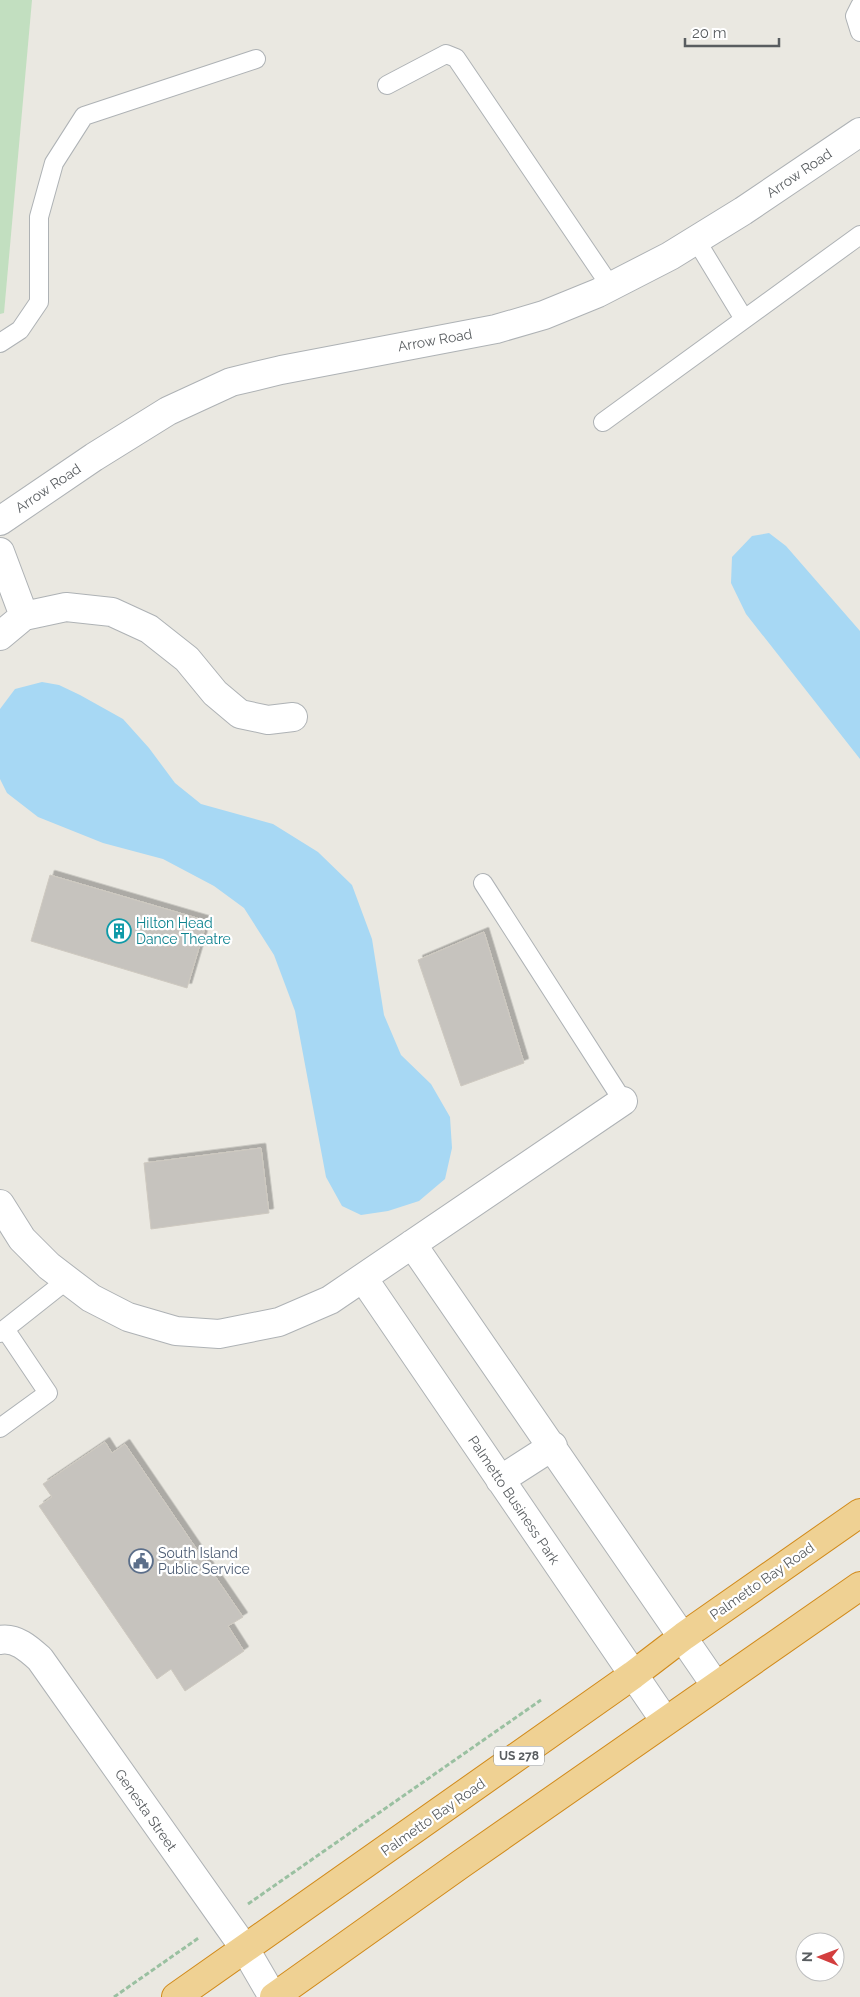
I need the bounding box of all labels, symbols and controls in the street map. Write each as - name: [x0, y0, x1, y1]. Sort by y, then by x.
- scale bar: [685, 15, 779, 47]
- text: 20 m: [692, 24, 727, 42]
- street label: Arrow Road: [763, 145, 835, 201]
- street label: Arrow Road: [397, 326, 473, 354]
- street label: Arrow Road: [12, 460, 84, 516]
- place label: Hilton Head Dance Theatre: [136, 915, 231, 947]
- building icon: Hilton Head Dance Theatre: [106, 918, 132, 944]
- street label: Palmetto Business Park: [465, 1433, 563, 1568]
- street label: Palmetto Bay Road: [707, 1539, 817, 1623]
- place label: South Island Public Service: [158, 1545, 250, 1577]
- public building icon: South Island Public Service: [128, 1548, 154, 1574]
- road number: US 278: [494, 1746, 544, 1765]
- street label: Genesta Street: [112, 1766, 180, 1854]
- street label: Palmetto Bay Road: [378, 1775, 488, 1859]
- north arrow: [795, 1932, 845, 1982]
- text: N: [799, 1951, 815, 1962]

